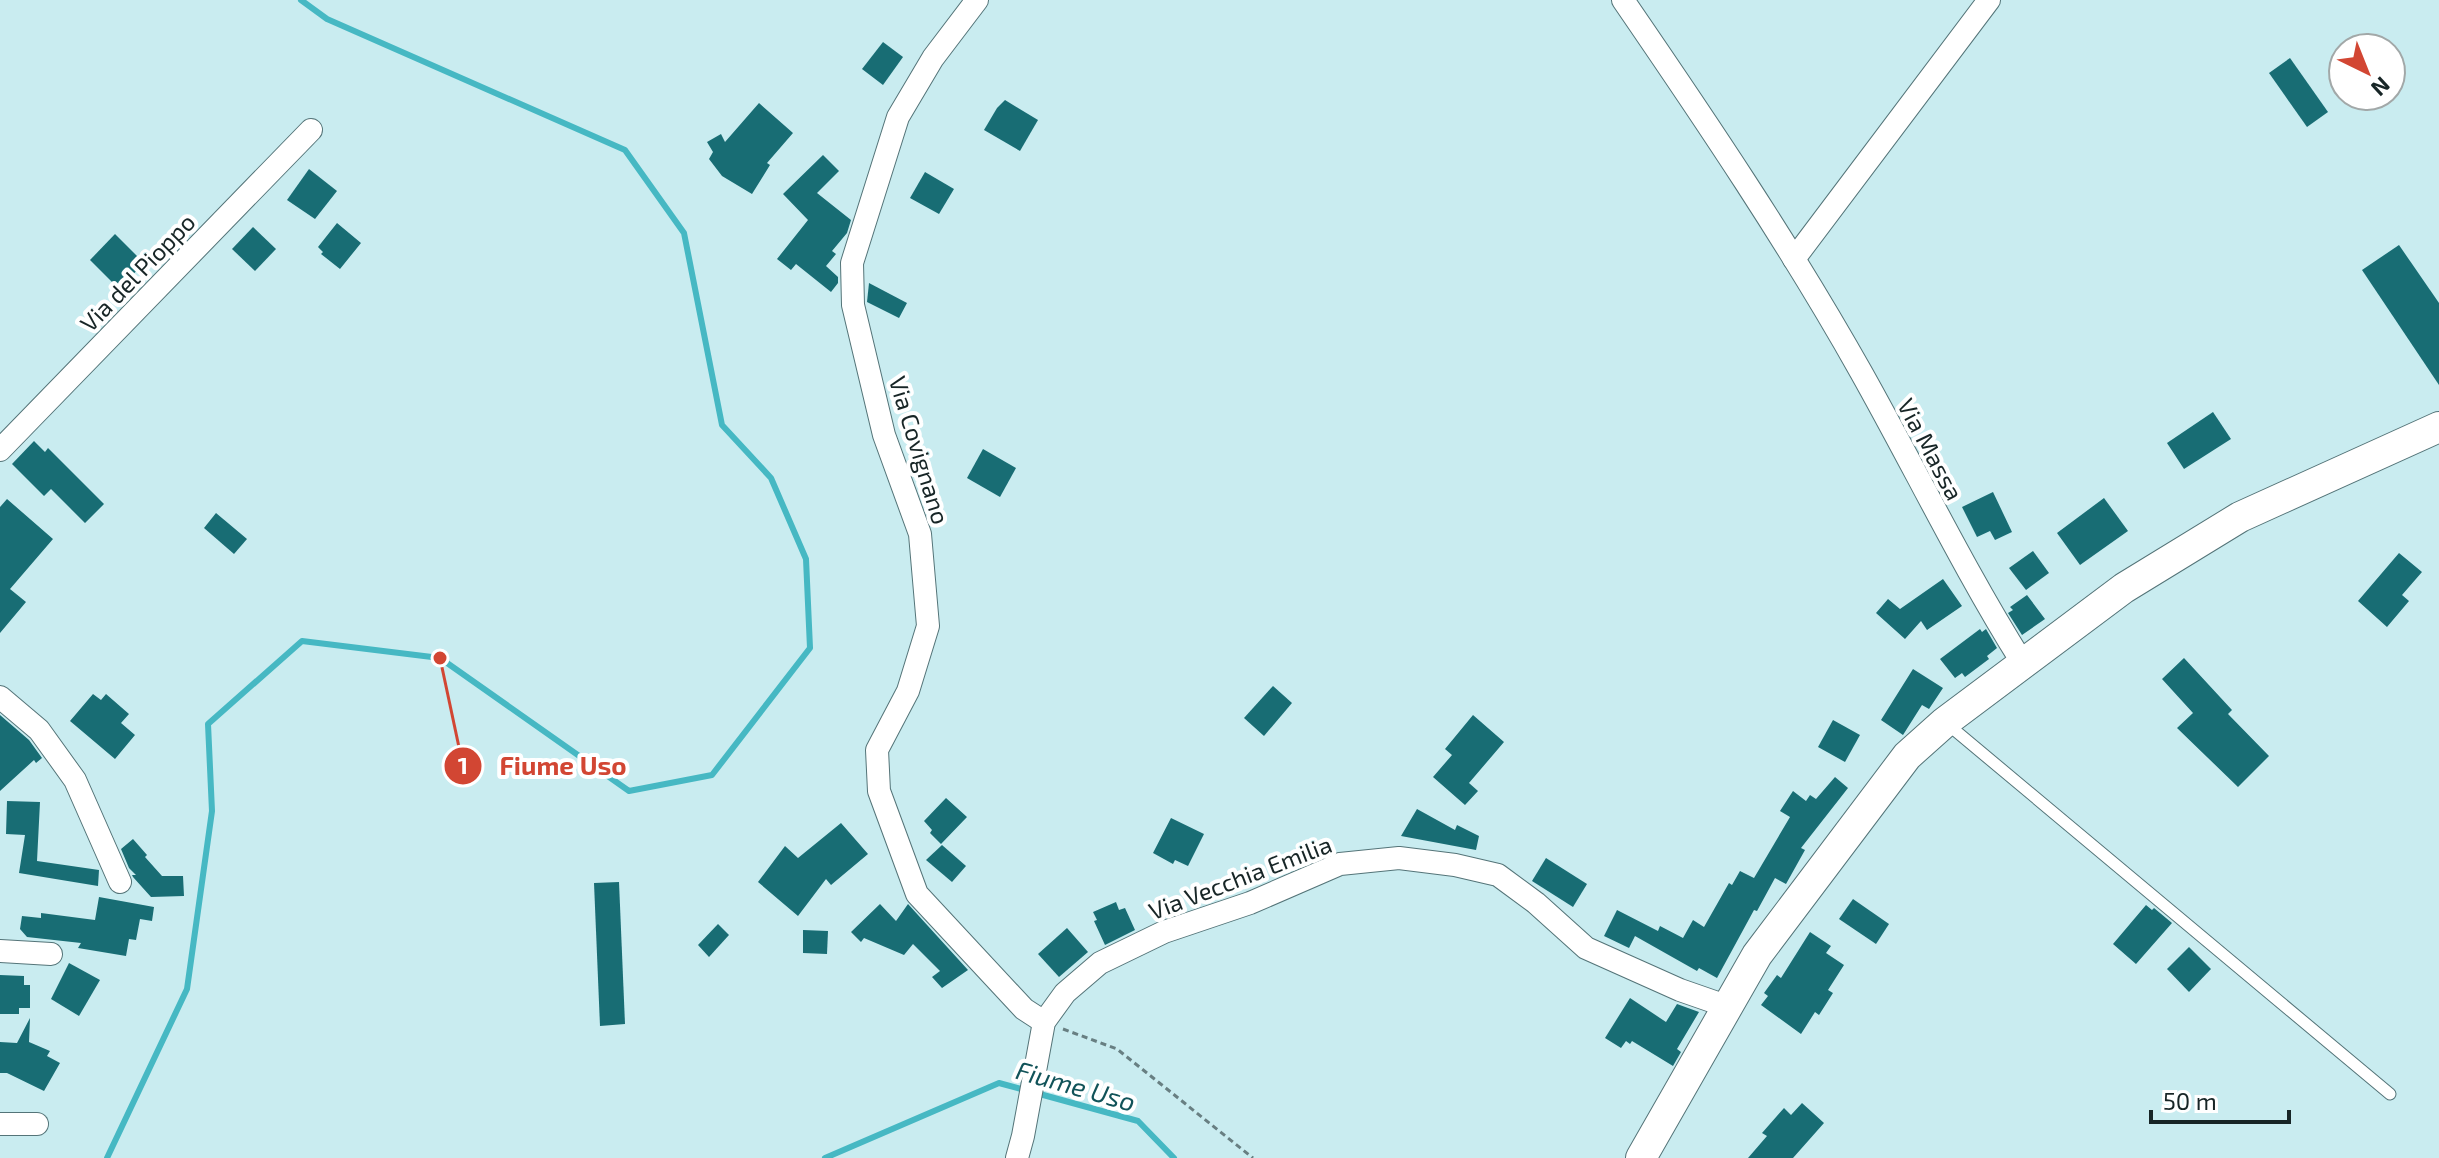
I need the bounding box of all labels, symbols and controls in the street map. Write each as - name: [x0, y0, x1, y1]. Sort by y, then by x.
- north arrow: [2327, 32, 2407, 112]
- text: N: [2367, 72, 2396, 102]
- street label: Via del Pioppo: [73, 207, 201, 337]
- street label: Via Covignano: [884, 373, 956, 527]
- street label: Via Massa: [1892, 393, 1970, 505]
- callout: Fiume Uso: [443, 741, 642, 791]
- text: Fiume Uso: [499, 749, 627, 780]
- text: 1: [458, 750, 468, 779]
- street label: Via Vecchia Emilia: [1144, 829, 1336, 925]
- water label: Fiume Uso: [1013, 1053, 1139, 1117]
- scale bar: [2151, 1074, 2289, 1124]
- text: 50 m: [2163, 1086, 2217, 1115]

